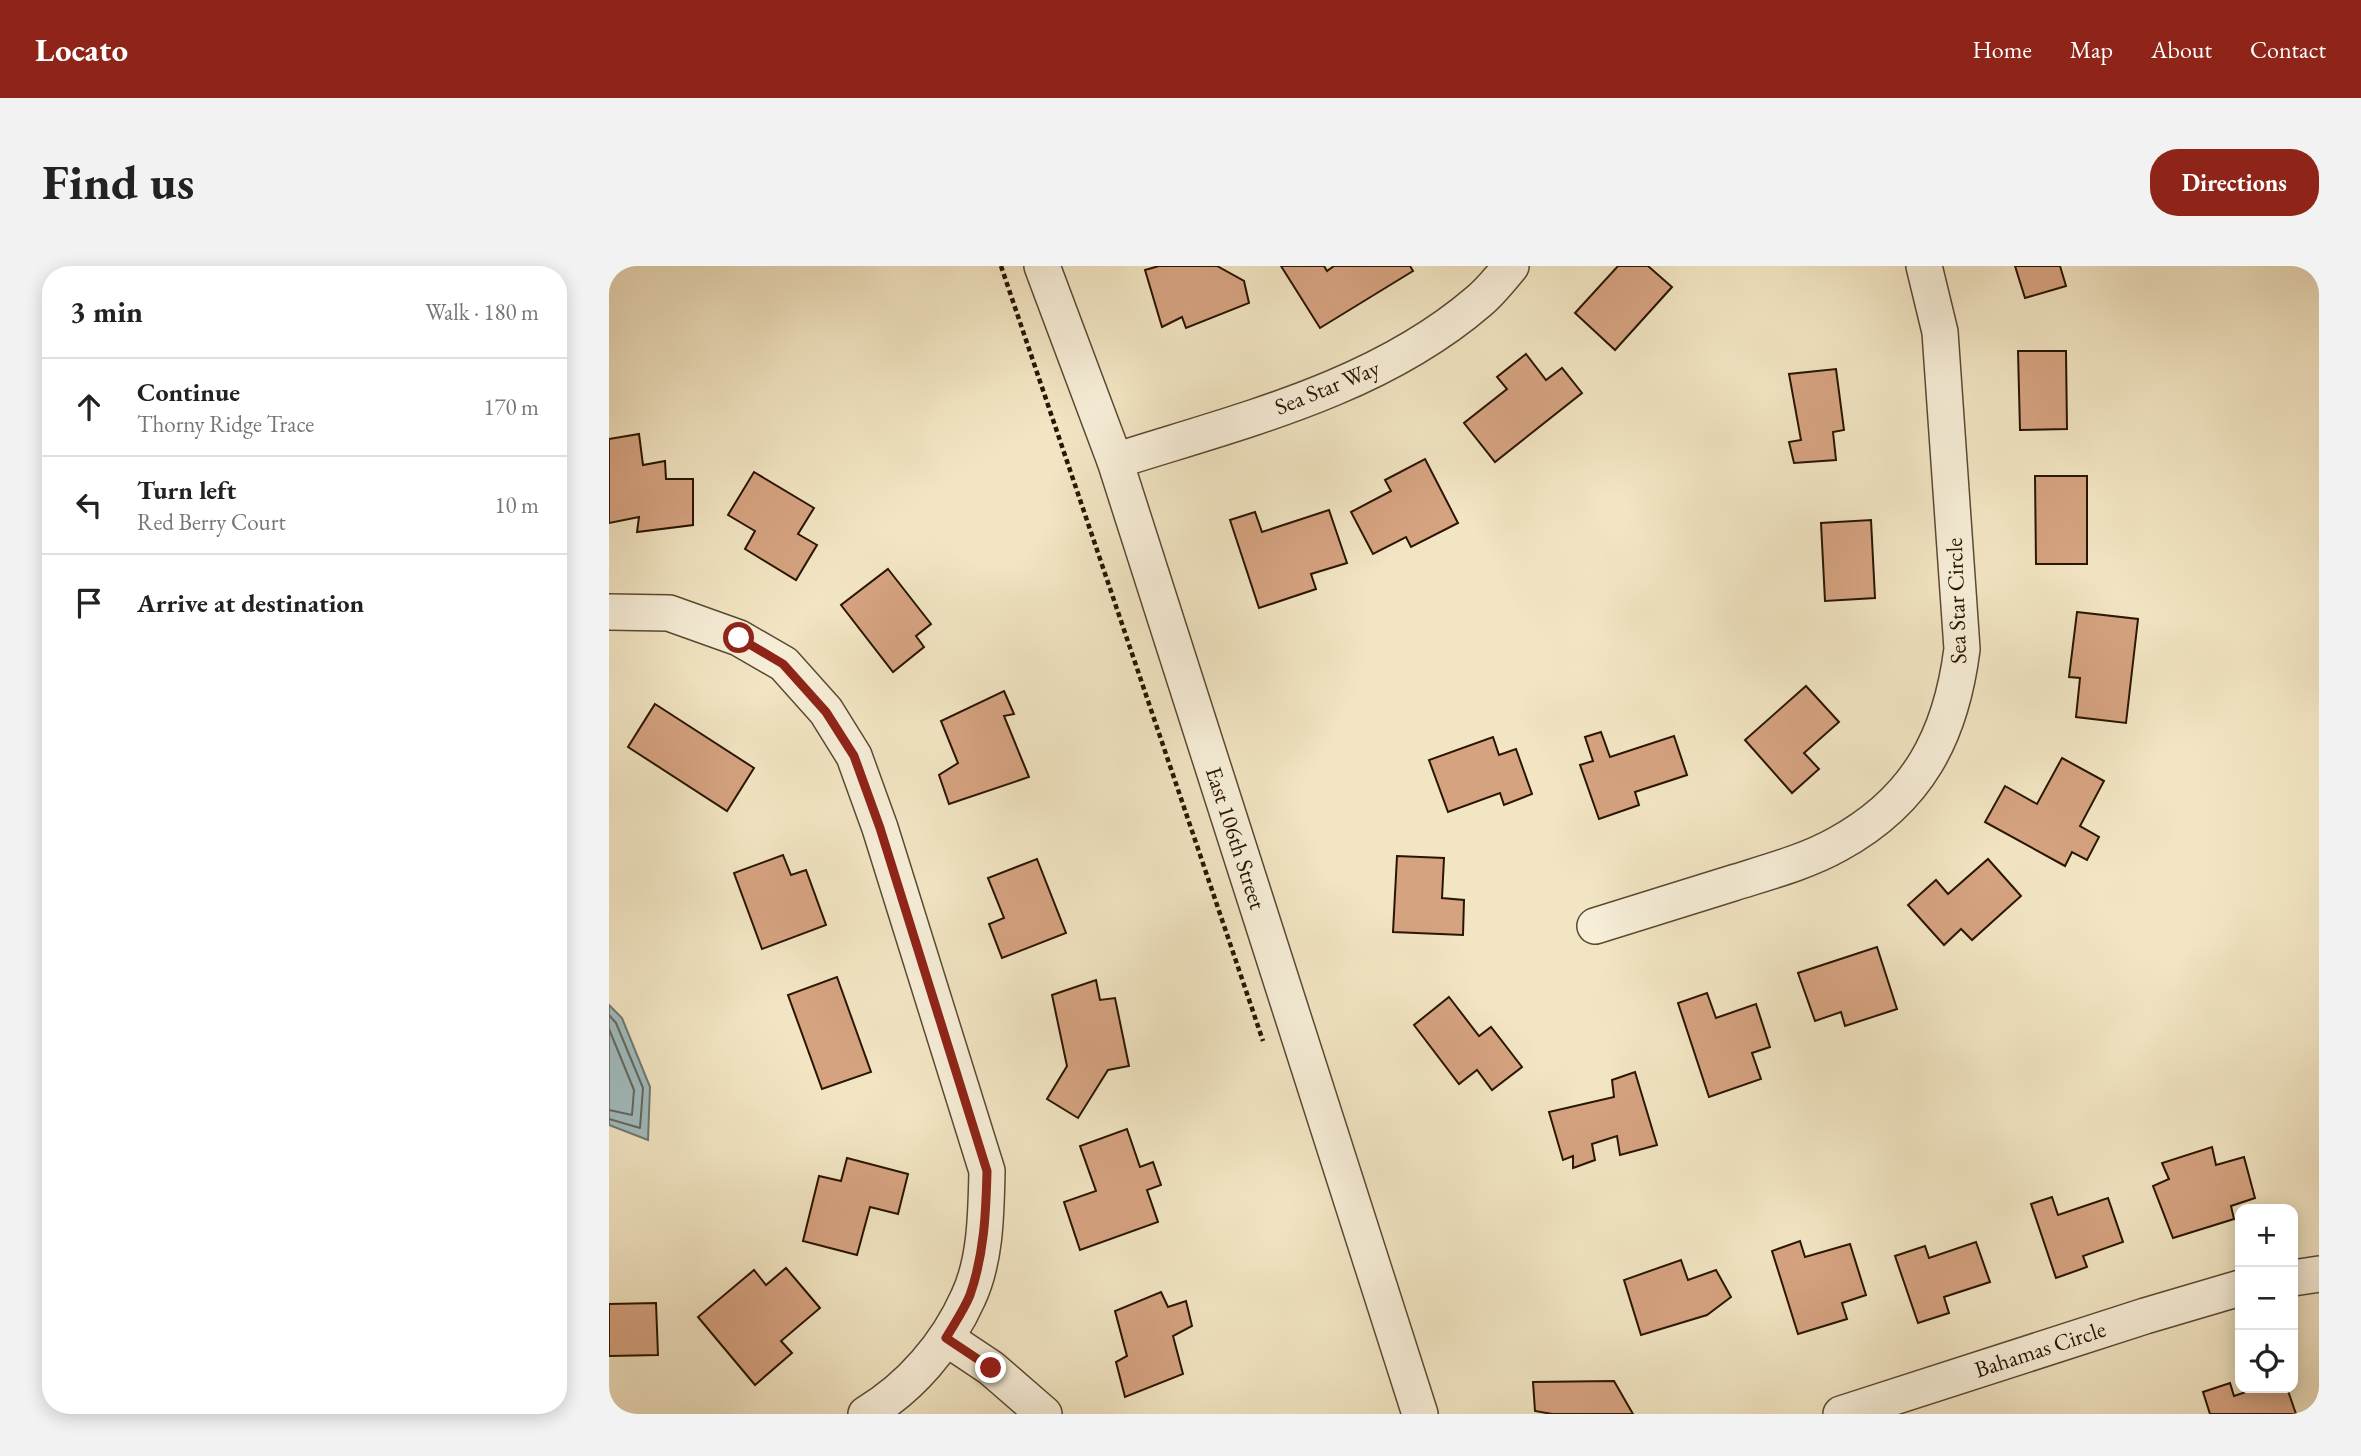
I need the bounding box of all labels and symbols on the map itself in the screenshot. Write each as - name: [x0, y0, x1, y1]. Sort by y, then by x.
- street label: Sea Star Way: [1270, 352, 1385, 422]
- street label: Sea Star Circle: [1939, 537, 1973, 665]
- route start: [723, 622, 754, 653]
- street label: East 106th Street: [1199, 763, 1273, 914]
- street label: Bahamas Circle: [1971, 1314, 2109, 1384]
- route end: [975, 1352, 1006, 1383]

